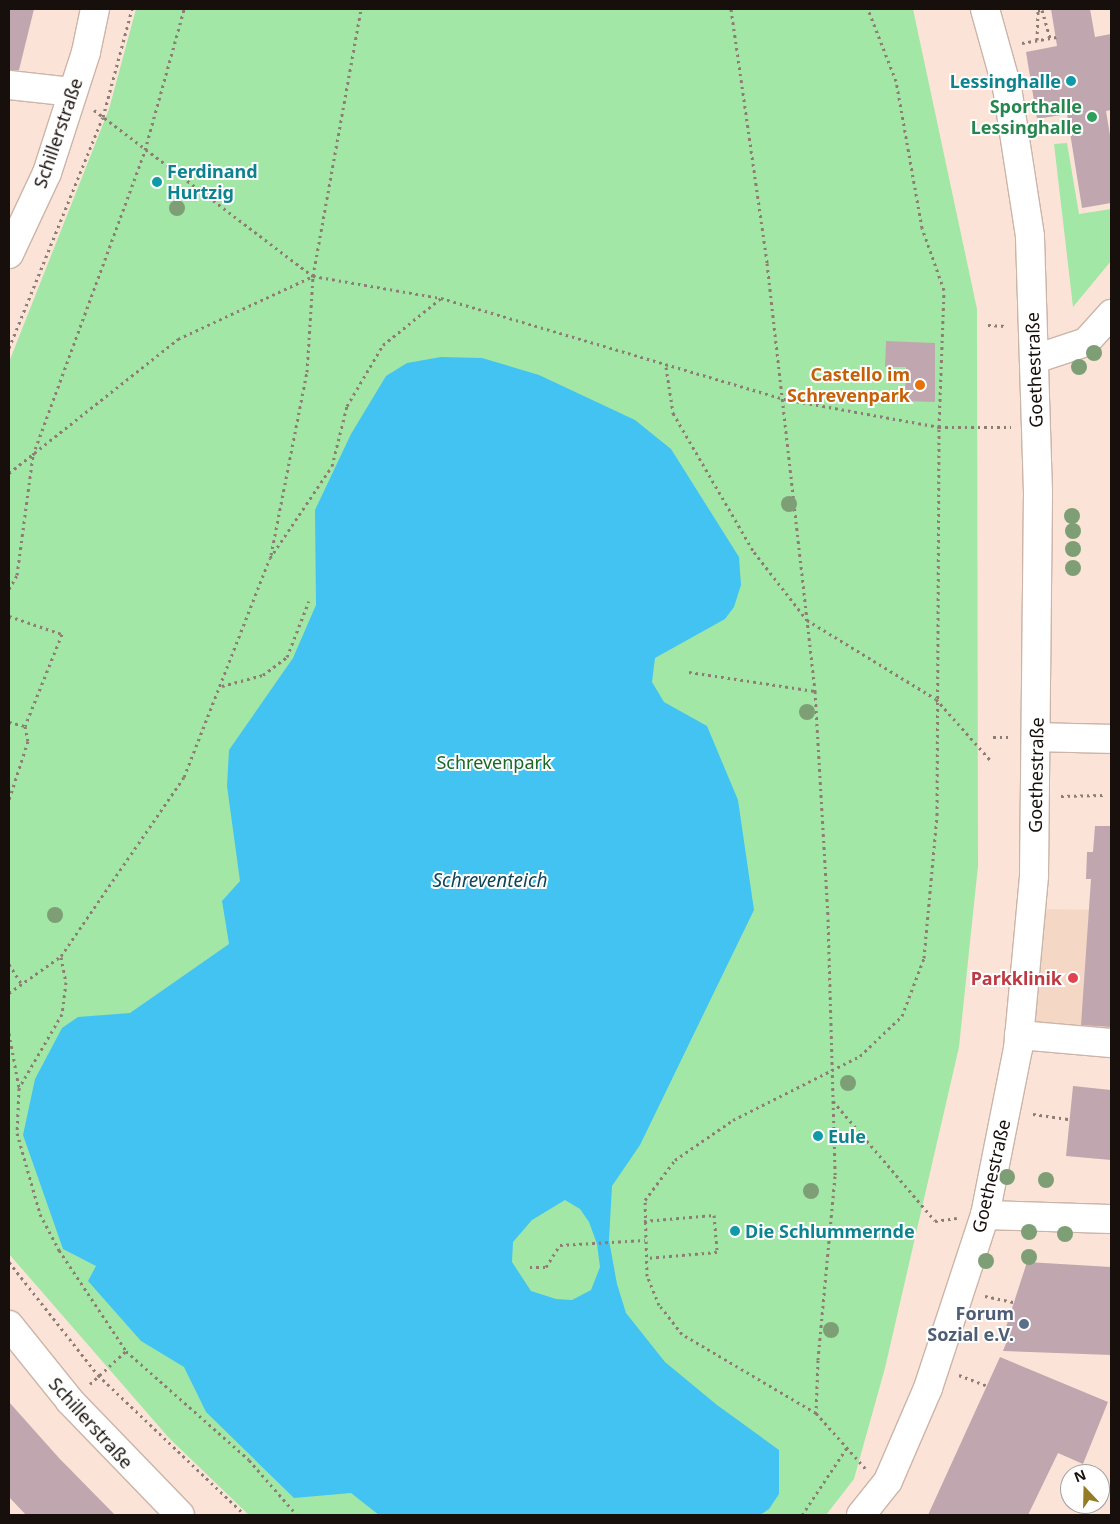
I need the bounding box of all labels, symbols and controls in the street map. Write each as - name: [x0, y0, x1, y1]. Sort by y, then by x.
- place label: Lessinghalle: [950, 70, 1061, 92]
- street label: Schillerstraße: [29, 75, 87, 191]
- marker: Lessinghalle: [1065, 75, 1077, 87]
- place label: Sporthalle Lessinghalle: [971, 96, 1082, 138]
- marker: Sporthalle Lessinghalle: [1086, 111, 1098, 123]
- place label: Ferdinand Hurtzig: [167, 161, 258, 203]
- marker: Ferdinand Hurtzig: [151, 176, 163, 188]
- street label: Goethestraße: [1021, 312, 1047, 428]
- place label: Castello im Schrevenpark: [787, 364, 910, 406]
- marker: Castello im Schrevenpark: [914, 379, 926, 391]
- street label: Goethestraße: [1024, 717, 1048, 833]
- park label: Schrevenpark: [436, 751, 552, 773]
- water label: Schreventeich: [432, 870, 548, 892]
- place label: Parkklinik: [971, 967, 1062, 989]
- marker: Parkklinik: [1066, 971, 1080, 985]
- street label: Goethestraße: [967, 1117, 1015, 1235]
- place label: Eule: [828, 1125, 866, 1147]
- marker: Eule: [812, 1130, 824, 1142]
- place label: Die Schlummernde: [745, 1220, 915, 1242]
- marker: Die Schlummernde: [729, 1225, 741, 1237]
- place label: Forum Sozial e.V.: [927, 1303, 1014, 1346]
- marker: Forum Sozial e.V.: [1018, 1318, 1030, 1330]
- street label: Schillerstraße: [45, 1373, 137, 1473]
- north arrow: [1060, 1464, 1110, 1514]
- text: N: [1071, 1465, 1089, 1486]

